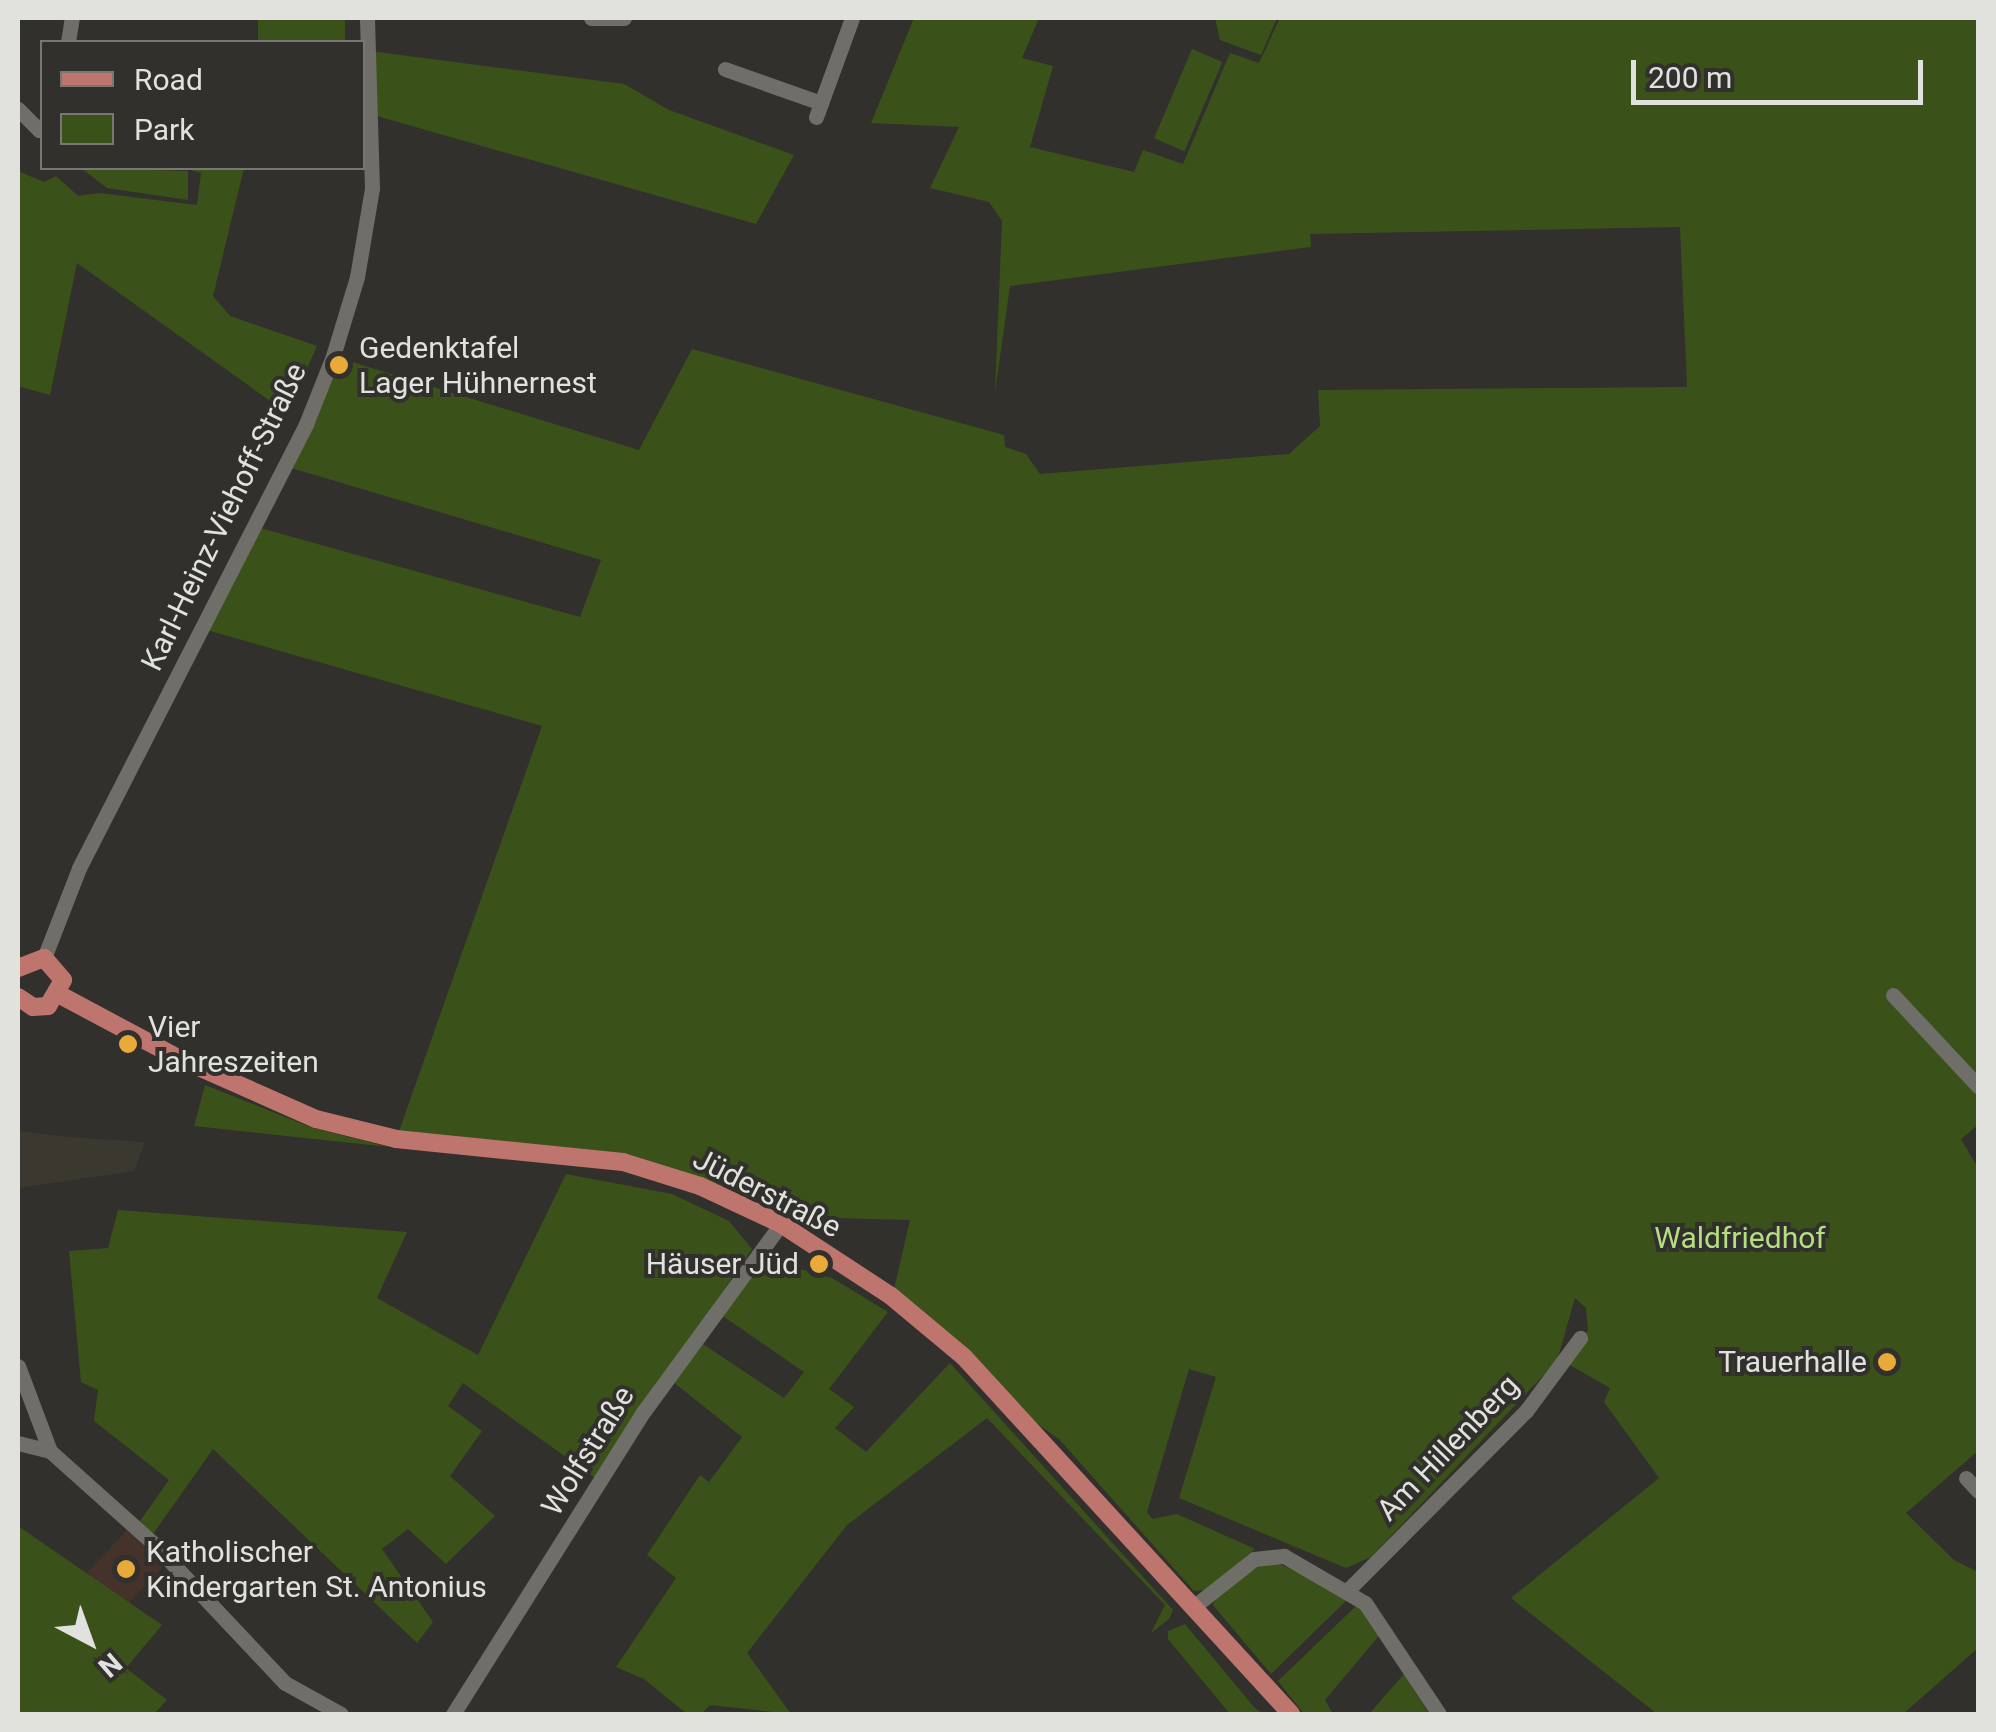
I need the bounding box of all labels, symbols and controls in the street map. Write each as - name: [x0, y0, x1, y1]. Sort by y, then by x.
- legend: [40, 40, 365, 170]
- scale bar: [1636, 40, 1928, 102]
- text: 200 m: [1648, 60, 1732, 95]
- text: Road: [134, 62, 203, 97]
- text: Park: [134, 112, 194, 147]
- place label: Gedenktafel Lager Hühnernest: [359, 330, 597, 400]
- marker: Gedenktafel Lager Hühnernest: [328, 354, 350, 376]
- street label: Karl-Heinz-Viehoff-Straße: [134, 357, 314, 677]
- place label: Vier Jahreszeiten: [148, 1009, 319, 1080]
- marker: Vier Jahreszeiten: [117, 1033, 139, 1055]
- street label: Jüderstraße: [687, 1140, 847, 1246]
- park label: Waldfriedhof: [1654, 1220, 1826, 1256]
- place label: Häuser Jüd: [646, 1246, 799, 1282]
- marker: Häuser Jüd: [808, 1253, 830, 1275]
- place label: Trauerhalle: [1718, 1344, 1867, 1380]
- marker: Trauerhalle: [1876, 1351, 1898, 1373]
- street label: Am Hillenberg: [1370, 1368, 1526, 1528]
- street label: Wolfstraße: [534, 1380, 642, 1522]
- place label: Katholischer Kindergarten St. Antonius: [146, 1534, 487, 1604]
- marker: Katholischer Kindergarten St. Antonius: [115, 1558, 137, 1580]
- north arrow: [40, 1592, 140, 1692]
- text: N: [92, 1646, 128, 1684]

